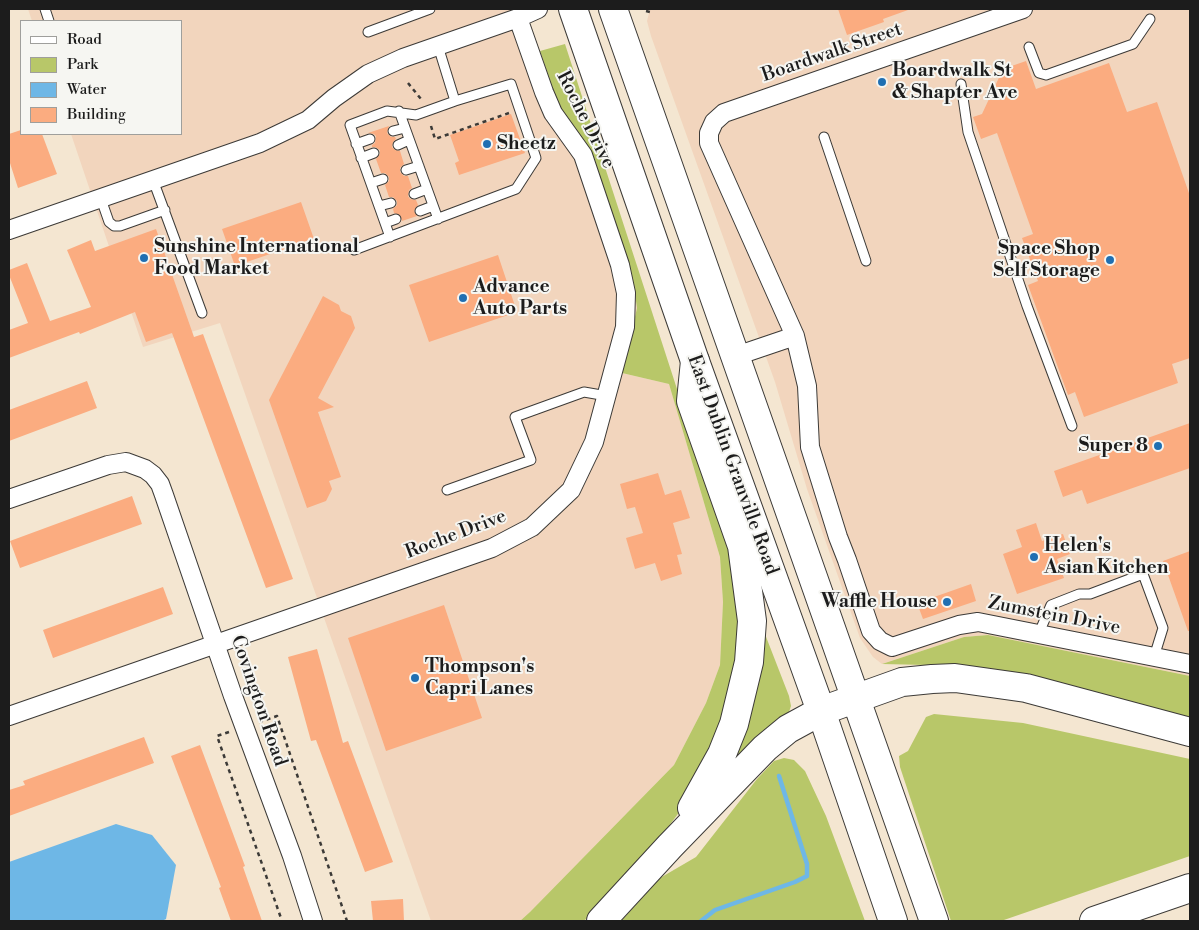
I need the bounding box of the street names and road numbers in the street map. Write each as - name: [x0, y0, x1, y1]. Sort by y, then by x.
- street label: Boardwalk Street: [759, 18, 905, 88]
- street label: Roche Drive: [551, 67, 619, 173]
- street label: East Dublin Granville Road: [681, 352, 783, 578]
- street label: Roche Drive: [402, 505, 510, 565]
- street label: Zumstein Drive: [986, 592, 1122, 640]
- street label: Covington Road: [225, 633, 291, 769]

